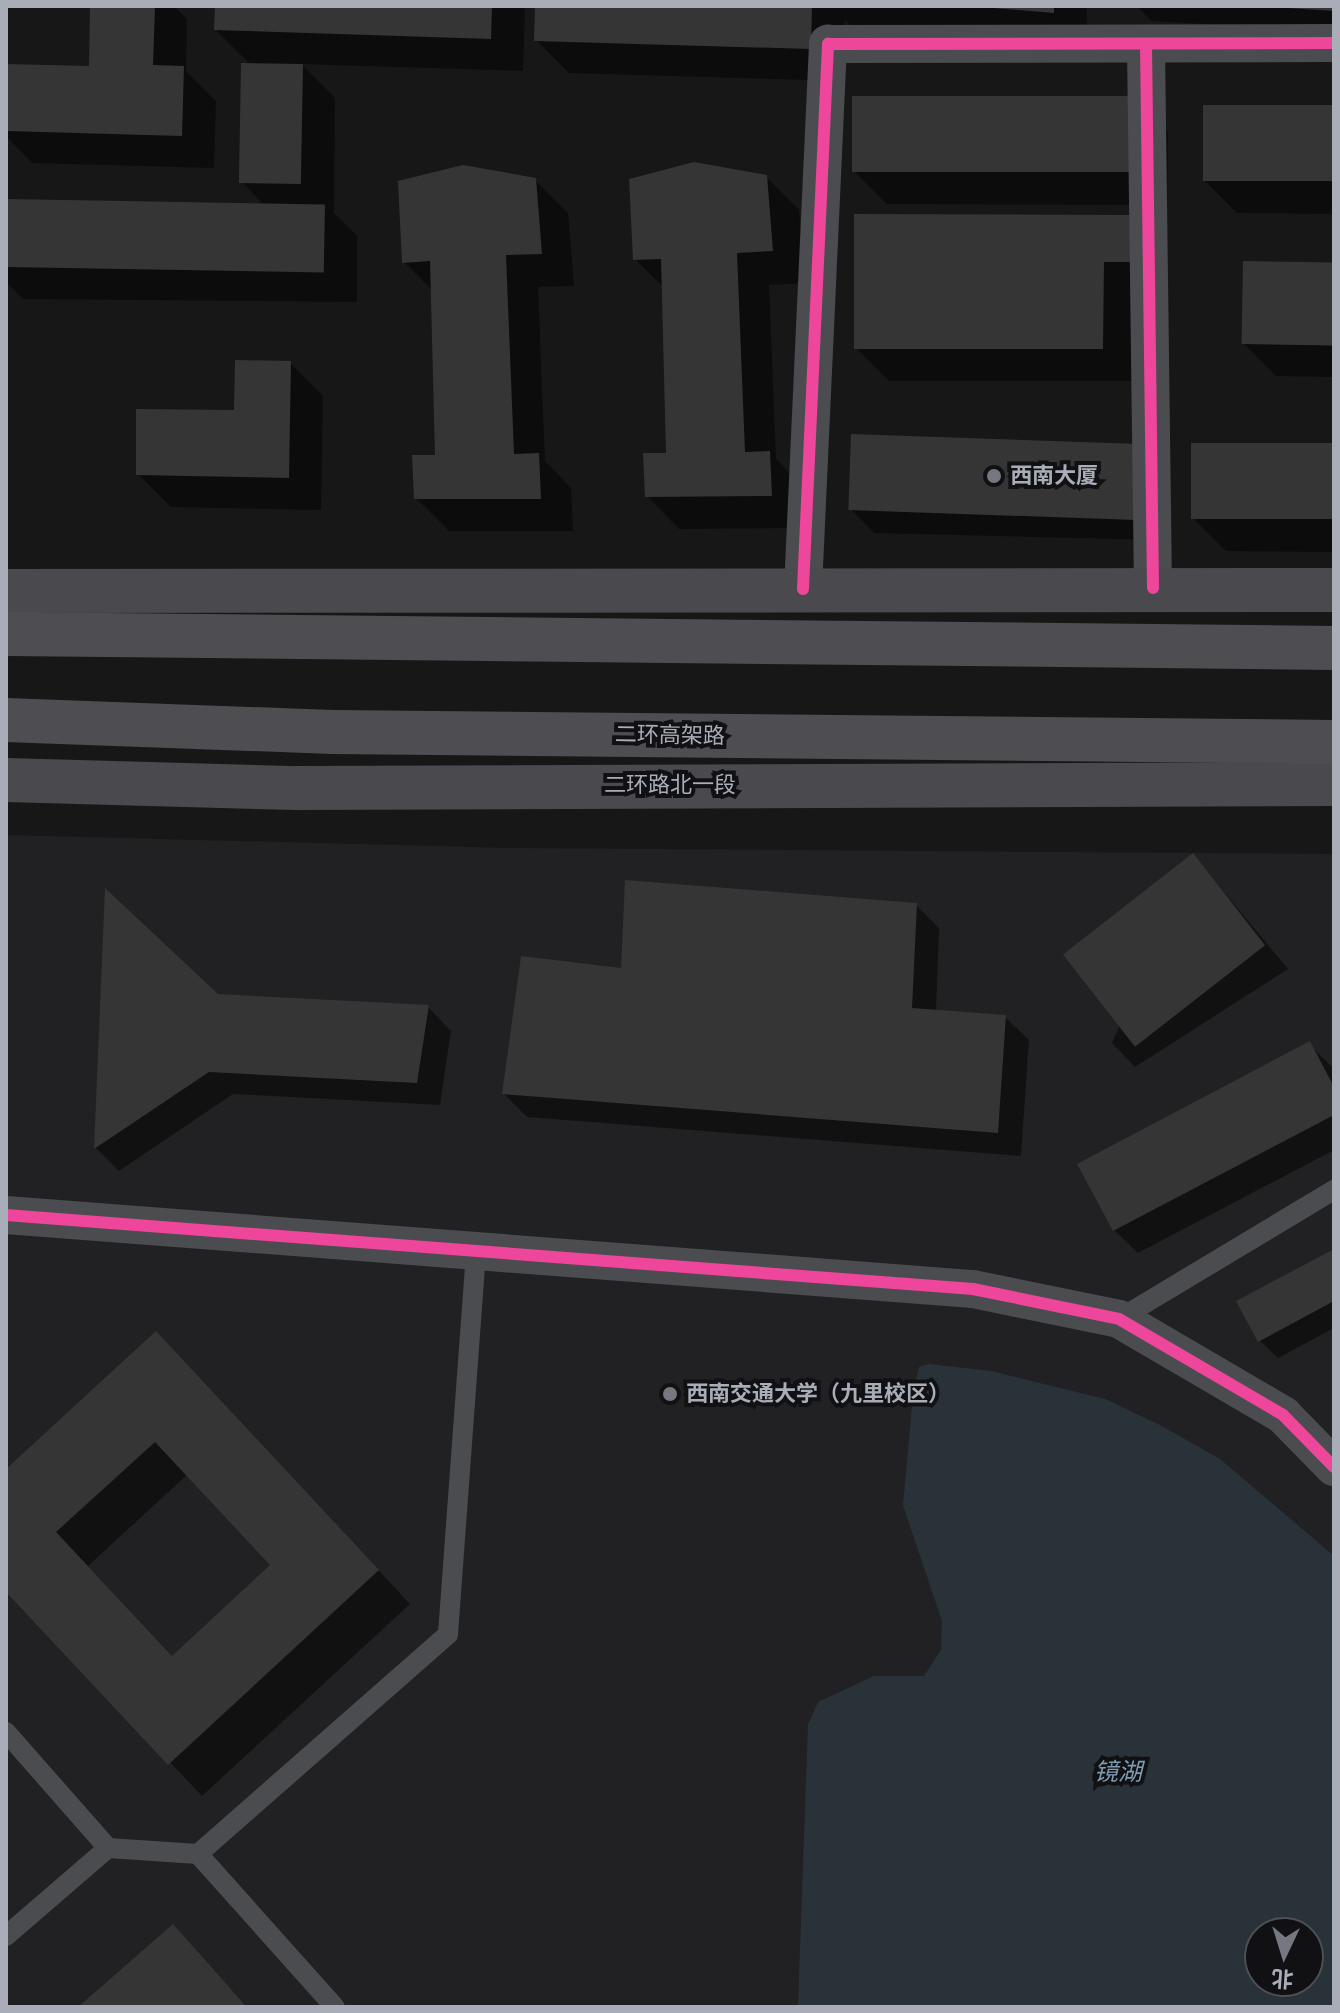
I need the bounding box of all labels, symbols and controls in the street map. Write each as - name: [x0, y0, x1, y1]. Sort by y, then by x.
- place label: 西南大厦: [1010, 463, 1098, 489]
- marker: 西南大厦: [985, 467, 1003, 485]
- street label: 二环高架路: [615, 721, 725, 749]
- street label: 二环路北一段: [604, 772, 736, 798]
- place label: 西南交通大学（九里校区）: [686, 1381, 950, 1407]
- marker: 西南交通大学（九里校区）: [661, 1385, 679, 1403]
- water label: 镜湖: [1094, 1758, 1142, 1786]
- north arrow: [1244, 1917, 1324, 1997]
- text: 北: [1271, 1964, 1294, 1994]

